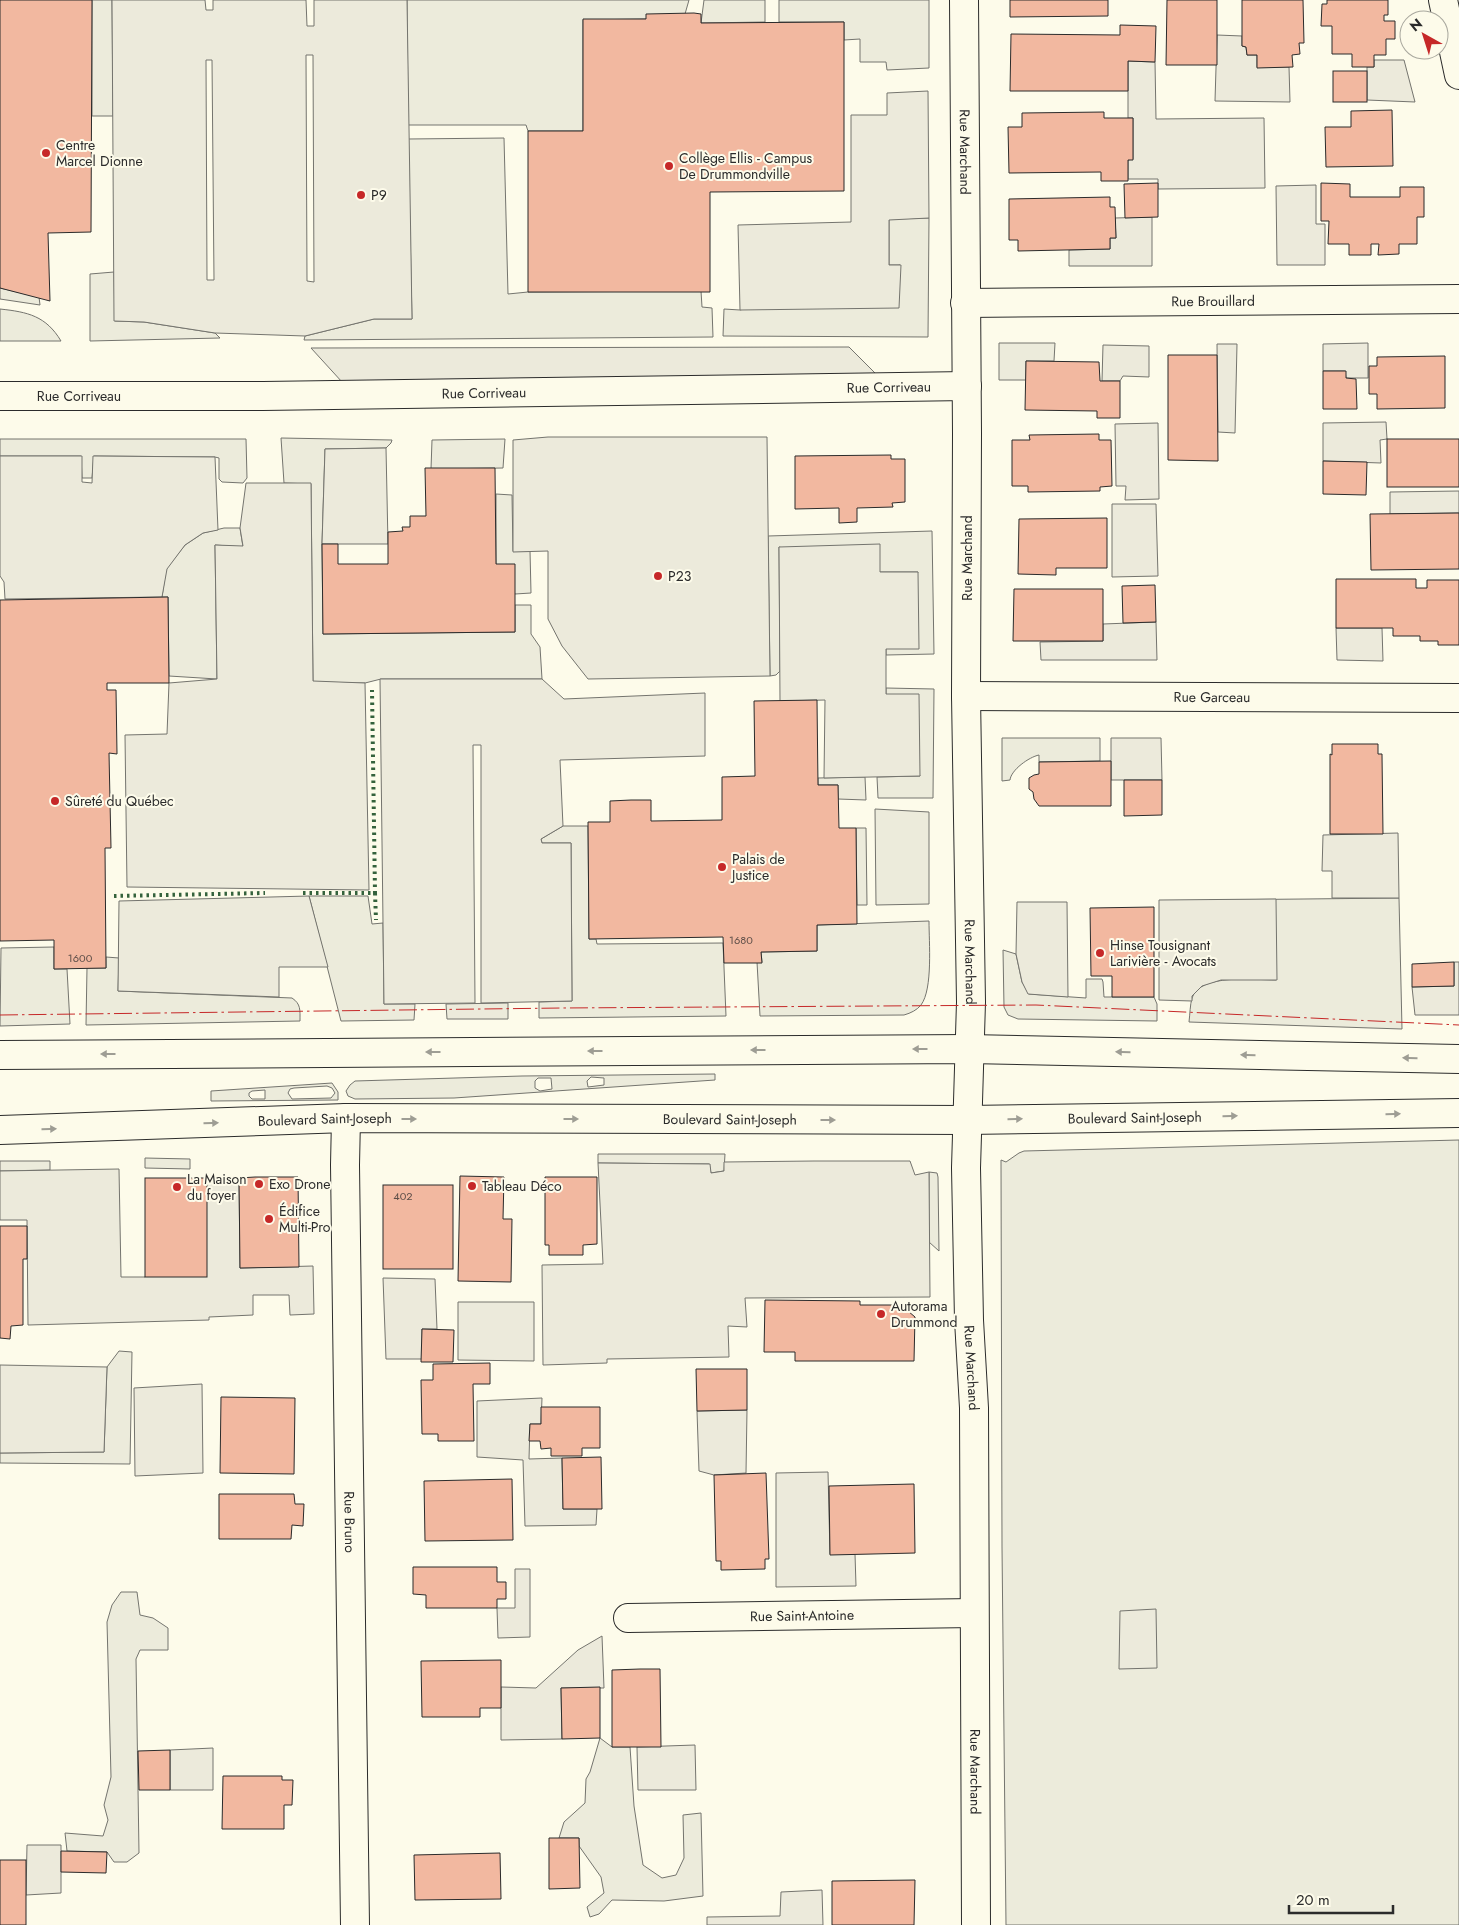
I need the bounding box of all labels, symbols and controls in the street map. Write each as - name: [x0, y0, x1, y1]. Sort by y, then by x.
- north arrow: [1399, 10, 1449, 60]
- text: N: [1405, 14, 1426, 36]
- street label: Rue Marchand: [955, 109, 975, 195]
- place label: Centre Marcel Dionne: [56, 135, 143, 171]
- marker: Centre Marcel Dionne: [40, 147, 52, 159]
- place label: Collège Ellis - Campus De Drummondville: [679, 148, 813, 184]
- marker: Collège Ellis - Campus De Drummondville: [663, 160, 675, 172]
- place label: P9: [371, 185, 387, 205]
- marker: P9: [355, 189, 367, 201]
- street label: Rue Brouillard: [1171, 291, 1255, 311]
- street label: Rue Corriveau: [847, 377, 931, 398]
- street label: Rue Corriveau: [442, 382, 526, 403]
- street label: Rue Corriveau: [37, 386, 121, 406]
- street label: Rue Marchand: [957, 515, 977, 601]
- place label: P23: [668, 566, 692, 586]
- marker: P23: [652, 570, 664, 582]
- street label: Rue Garceau: [1174, 687, 1250, 707]
- place label: Sûreté du Québec: [65, 791, 174, 811]
- marker: Sûreté du Québec: [49, 795, 61, 807]
- place label: Palais de Justice: [730, 849, 785, 885]
- marker: Palais de Justice: [716, 861, 728, 873]
- street label: Rue Marchand: [960, 919, 981, 1005]
- house number: 1680: [729, 932, 753, 948]
- place label: Hinse Tousignant Larivière - Avocats: [1110, 935, 1217, 971]
- marker: Hinse Tousignant Larivière - Avocats: [1094, 947, 1106, 959]
- house number: 1600: [68, 950, 93, 966]
- one-way arrow: [912, 1045, 928, 1053]
- one-way arrow: [749, 1046, 765, 1054]
- one-way arrow: [587, 1047, 603, 1055]
- one-way arrow: [424, 1048, 440, 1056]
- one-way arrow: [1115, 1048, 1131, 1056]
- one-way arrow: [100, 1050, 116, 1058]
- one-way arrow: [1240, 1051, 1256, 1059]
- one-way arrow: [1402, 1054, 1418, 1062]
- street label: Boulevard Saint-Joseph: [1068, 1107, 1202, 1129]
- street label: Boulevard Saint-Joseph: [258, 1108, 392, 1131]
- street label: Boulevard Saint-Joseph: [663, 1109, 797, 1129]
- one-way arrow: [1385, 1110, 1401, 1118]
- one-way arrow: [1222, 1112, 1238, 1120]
- one-way arrow: [401, 1115, 417, 1123]
- one-way arrow: [563, 1115, 579, 1123]
- one-way arrow: [1008, 1115, 1024, 1123]
- one-way arrow: [820, 1116, 836, 1124]
- one-way arrow: [203, 1119, 219, 1127]
- one-way arrow: [41, 1124, 57, 1132]
- place label: La Maison du foyer: [187, 1169, 247, 1205]
- place label: Exo Drone: [269, 1174, 331, 1194]
- place label: Tableau Déco: [482, 1176, 562, 1196]
- marker: Exo Drone: [253, 1178, 265, 1190]
- marker: Tableau Déco: [466, 1180, 478, 1192]
- marker: La Maison du foyer: [171, 1181, 183, 1193]
- house number: 402: [393, 1188, 413, 1204]
- place label: Édifice Multi-Pro: [279, 1201, 331, 1237]
- marker: Édifice Multi-Pro: [263, 1213, 275, 1225]
- place label: Autorama Drummond: [891, 1296, 958, 1332]
- marker: Autorama Drummond: [875, 1308, 887, 1320]
- street label: Rue Marchand: [959, 1325, 984, 1411]
- street label: Rue Bruno: [339, 1491, 360, 1553]
- street label: Rue Saint-Antoine: [750, 1605, 854, 1626]
- street label: Rue Marchand: [965, 1729, 986, 1814]
- scale bar: [1289, 1882, 1393, 1914]
- text: 20 m: [1296, 1889, 1330, 1911]

